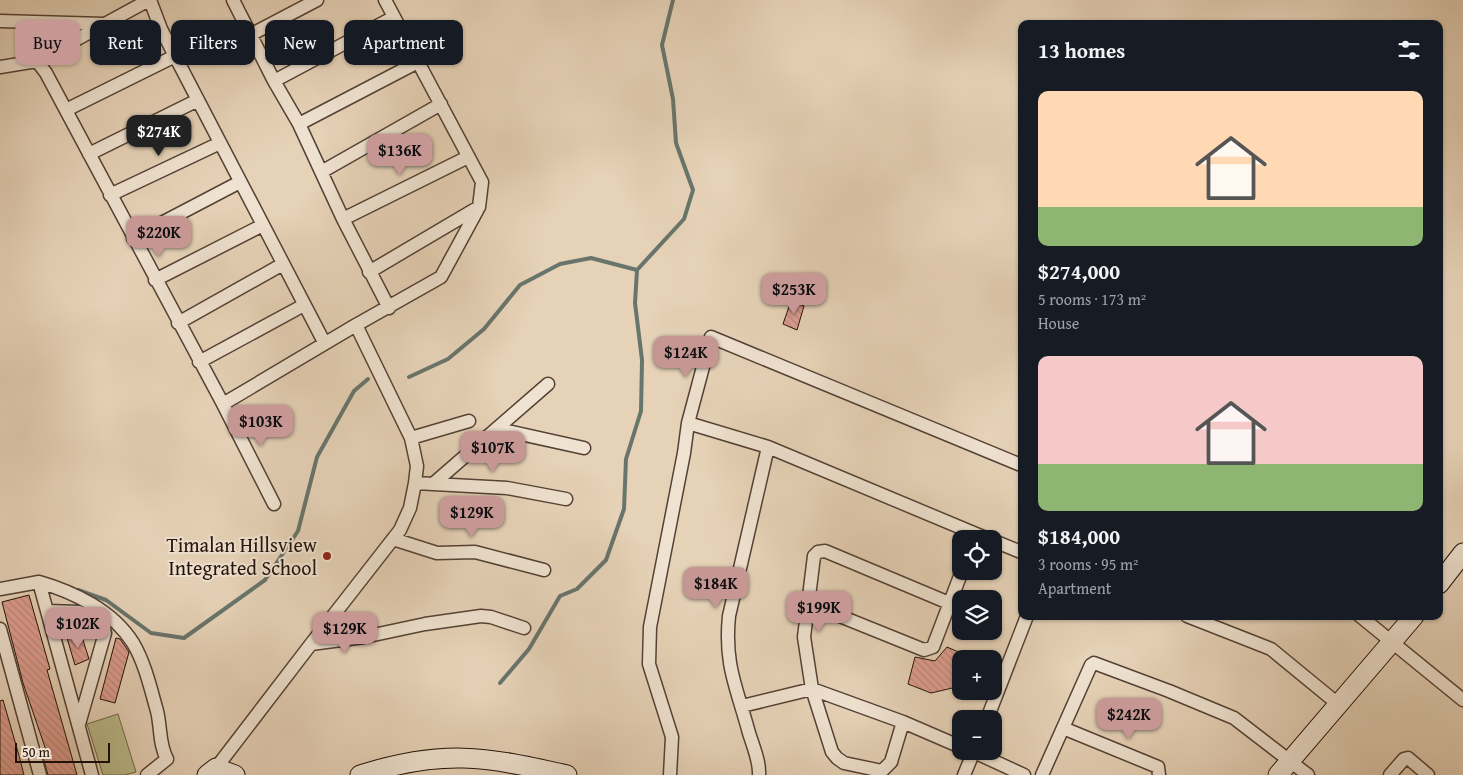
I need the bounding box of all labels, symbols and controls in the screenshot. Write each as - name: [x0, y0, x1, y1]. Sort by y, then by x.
- chip: Buy: [15, 20, 80, 65]
- chip: Rent: [90, 20, 161, 65]
- chip: Filters: [171, 20, 255, 65]
- chip: New: [265, 20, 334, 65]
- chip: Apartment: [344, 20, 463, 65]
- text: 13 homes: [1038, 35, 1125, 66]
- icon: filters: [1395, 36, 1423, 64]
- pin: $274K: [124, 114, 194, 157]
- text: $274K: [137, 119, 181, 143]
- icon: home: [1186, 123, 1276, 213]
- pin: $136K: [365, 134, 435, 176]
- text: $136K: [378, 138, 422, 162]
- pin: $220K: [124, 216, 194, 258]
- text: $220K: [137, 220, 181, 244]
- text: $274,000: [1038, 256, 1120, 287]
- pin: $253K: [759, 272, 829, 315]
- text: $253K: [772, 277, 816, 301]
- text: 5 rooms · 173 m²: [1038, 287, 1146, 311]
- text: House: [1038, 311, 1079, 335]
- pin: $124K: [651, 336, 721, 378]
- text: $124K: [664, 340, 708, 364]
- icon: home: [1186, 388, 1276, 478]
- pin: $103K: [226, 404, 296, 447]
- text: $103K: [239, 409, 283, 433]
- pin: $107K: [458, 430, 528, 473]
- text: $107K: [471, 435, 515, 459]
- pin: $129K: [437, 496, 507, 538]
- text: $129K: [450, 500, 494, 524]
- text: $184,000: [1038, 521, 1120, 552]
- place label: Timalan Hillsview Integrated School: [166, 530, 318, 582]
- map controls: [952, 530, 1002, 760]
- button: locate: [952, 530, 1002, 580]
- marker: Timalan Hillsview Integrated School: [321, 550, 333, 562]
- text: 3 rooms · 95 m²: [1038, 552, 1138, 576]
- pin: $184K: [681, 566, 751, 609]
- text: $184K: [694, 571, 738, 595]
- text: Apartment: [1038, 576, 1111, 600]
- pin: $199K: [784, 590, 854, 633]
- button: layers: [952, 590, 1002, 640]
- text: $199K: [797, 595, 841, 619]
- pin: $102K: [43, 606, 113, 649]
- text: $102K: [56, 611, 100, 635]
- pin: $129K: [310, 612, 380, 654]
- text: $129K: [323, 616, 367, 640]
- button: +: [952, 650, 1002, 700]
- pin: $242K: [1094, 698, 1164, 740]
- text: $242K: [1107, 702, 1151, 726]
- button: −: [952, 710, 1002, 760]
- scale bar: [15, 740, 110, 763]
- text: 50 m: [22, 742, 50, 762]

